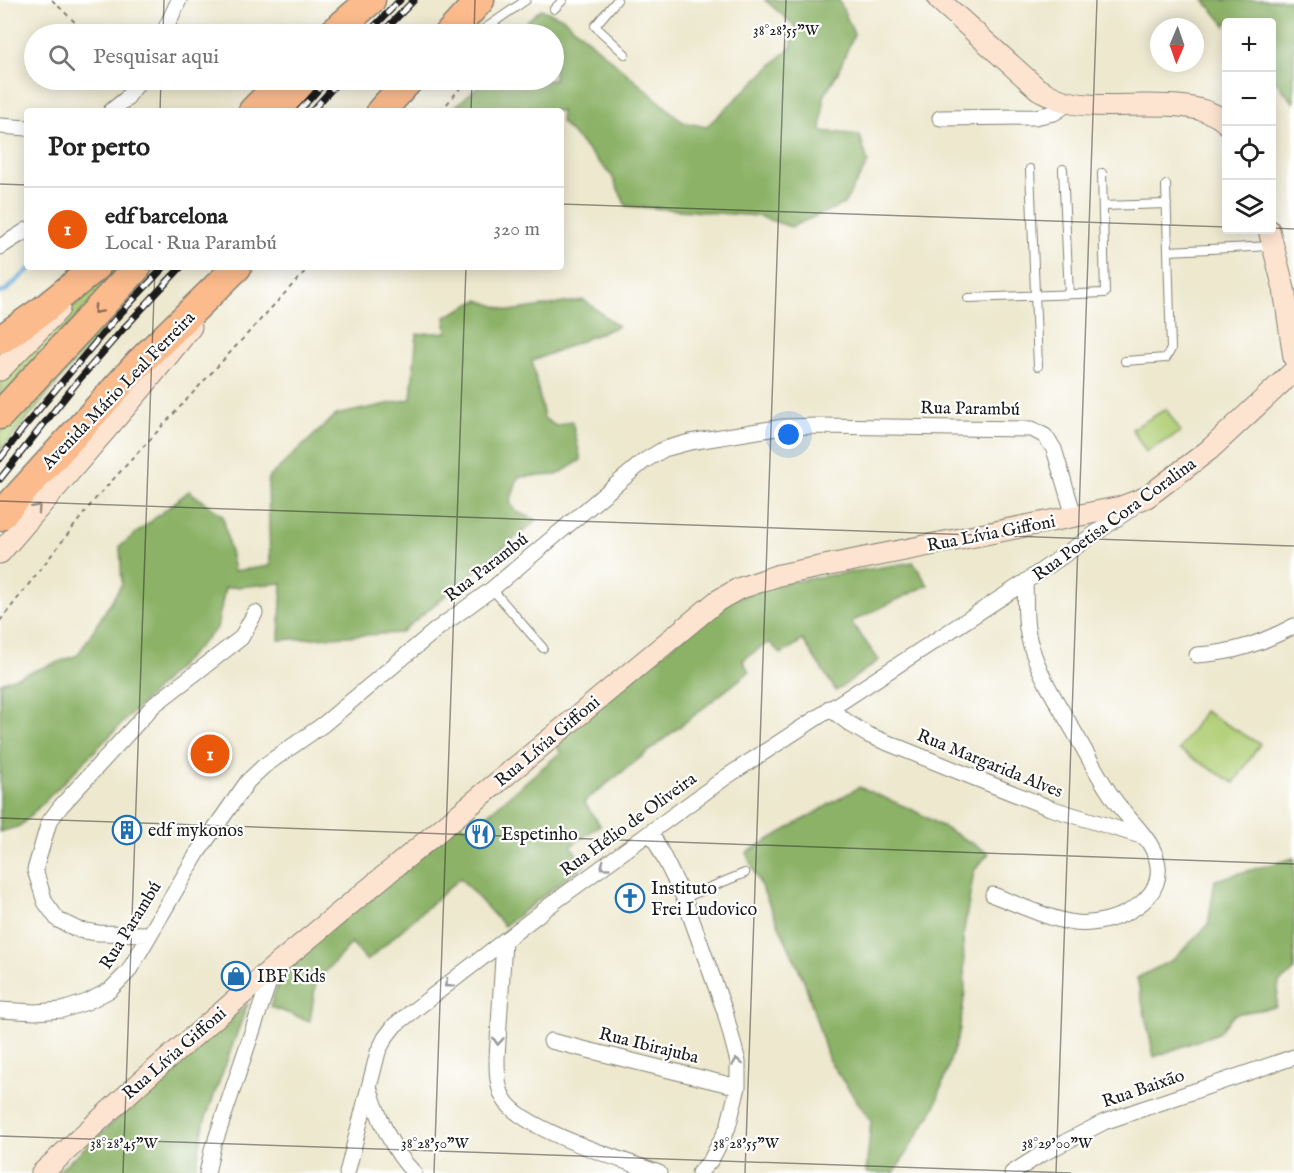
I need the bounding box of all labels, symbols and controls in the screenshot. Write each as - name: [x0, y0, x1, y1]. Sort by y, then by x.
- north arrow: [1150, 18, 1204, 72]
- map controls: [1222, 18, 1276, 234]
- button: +: [1222, 18, 1276, 72]
- text: 38°28'55"W: [753, 21, 820, 40]
- search box: [24, 24, 564, 90]
- icon: search: [45, 41, 78, 74]
- text: Pesquisar aqui: [93, 43, 219, 71]
- button: −: [1222, 72, 1276, 126]
- button: locate: [1222, 126, 1276, 180]
- text: Por perto: [48, 131, 150, 164]
- button: layers: [1222, 180, 1276, 234]
- text: edf barcelona: [105, 203, 227, 231]
- text: 1: [64, 217, 71, 242]
- text: 320 m: [494, 217, 540, 242]
- text: Local · Rua Parambú: [105, 231, 277, 256]
- one-way arrow: [93, 303, 104, 314]
- street label: Avenida Mário Leal Ferreira: [37, 307, 201, 476]
- street label: Rua Parambú: [920, 397, 1020, 422]
- your location: [774, 420, 803, 449]
- street label: Rua Poetisa Cora Coralina: [1029, 453, 1201, 587]
- one-way arrow: [30, 504, 41, 515]
- street label: Rua Lívia Giffoni: [925, 511, 1058, 558]
- street label: Rua Parambú: [441, 528, 533, 608]
- street label: Rua Lívia Giffoni: [491, 691, 605, 793]
- street label: Rua Margarida Alves: [913, 725, 1066, 804]
- pin: 1: [190, 732, 230, 777]
- street label: Rua Hélio de Oliveira: [556, 768, 702, 882]
- building icon: edf mykonos: [111, 814, 143, 846]
- restaurant icon: Espetinho: [464, 818, 496, 850]
- place label: edf mykonos: [148, 820, 243, 843]
- place label: Espetinho: [501, 824, 578, 847]
- one-way arrow: [599, 859, 610, 870]
- street label: Rua Parambú: [95, 877, 167, 974]
- place label: Instituto Frei Ludovico: [651, 878, 758, 922]
- church icon: Instituto Frei Ludovico: [614, 882, 646, 914]
- shop icon: IBF Kids: [220, 960, 252, 992]
- place label: IBF Kids: [257, 966, 326, 989]
- one-way arrow: [444, 977, 455, 988]
- street label: Rua Lívia Giffoni: [118, 1003, 232, 1106]
- street label: Rua Ibirajuba: [596, 1023, 701, 1070]
- one-way arrow: [491, 1036, 504, 1045]
- one-way arrow: [732, 1057, 744, 1066]
- street label: Rua Baixão: [1099, 1065, 1188, 1114]
- text: 38°28'45"W: [90, 1134, 159, 1153]
- text: 38°28'50"W: [401, 1134, 470, 1153]
- text: 38°28'55"W: [713, 1134, 780, 1153]
- text: 38°29'00"W: [1022, 1134, 1093, 1153]

